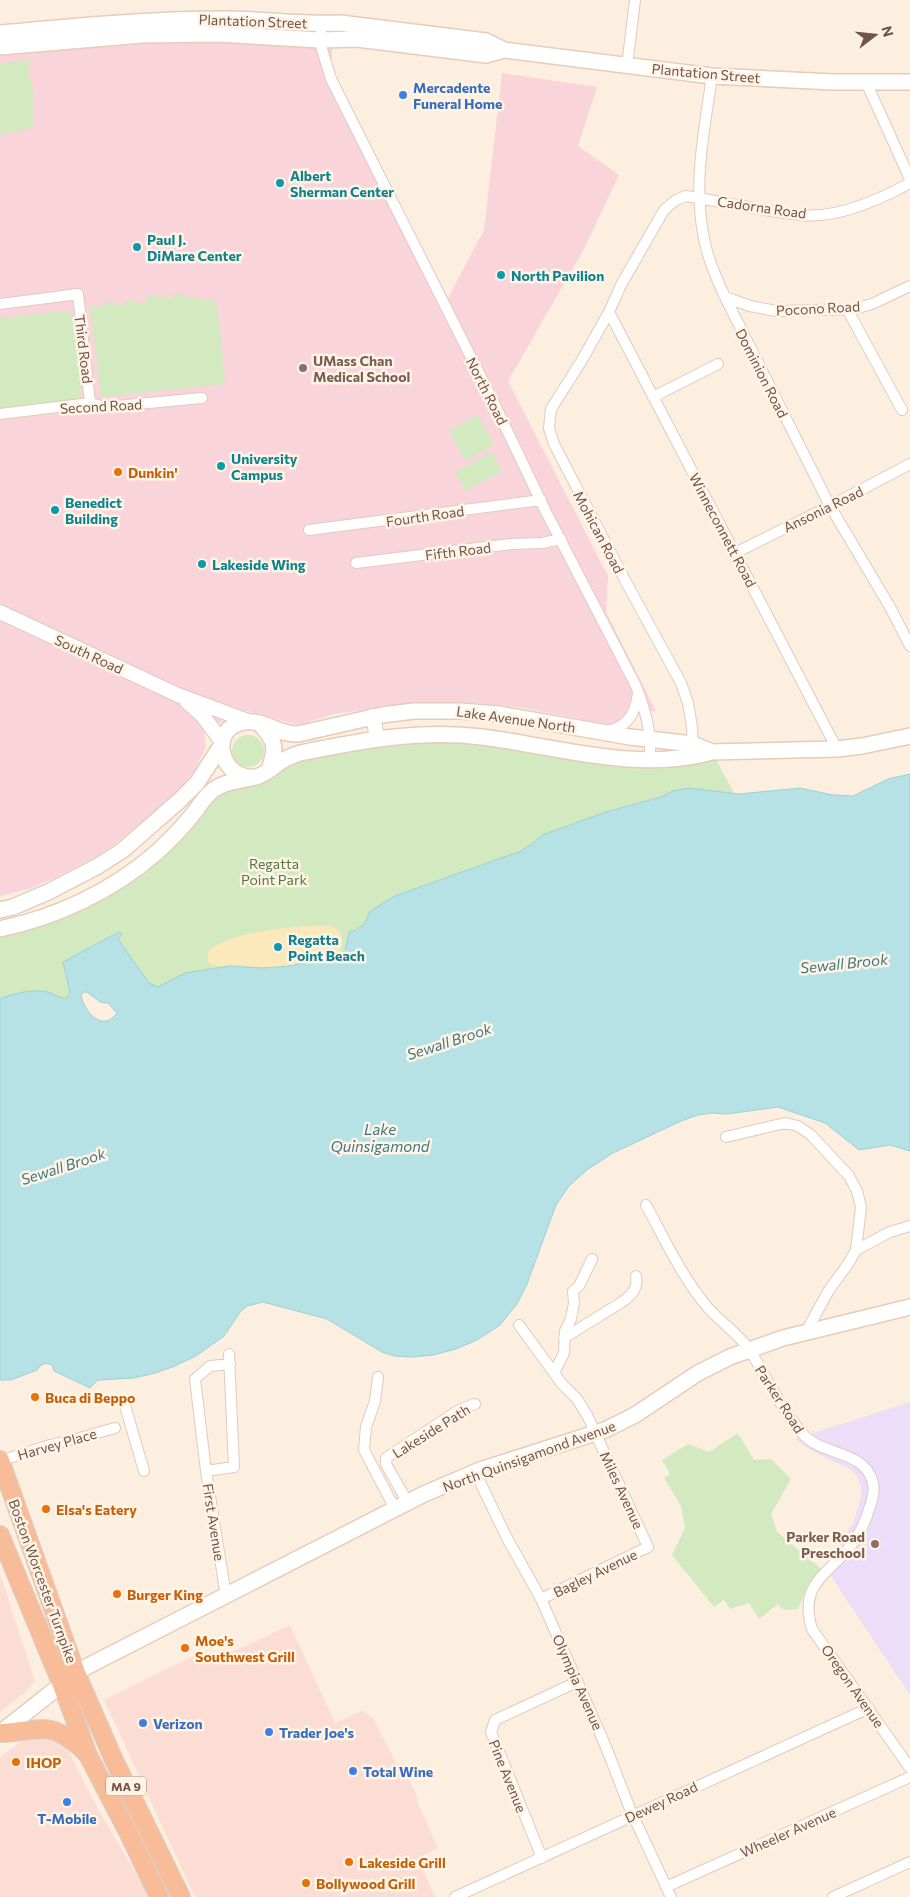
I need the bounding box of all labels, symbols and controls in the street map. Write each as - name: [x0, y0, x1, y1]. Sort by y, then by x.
- north arrow: [850, 10, 900, 60]
- street label: Plantation Street: [198, 11, 308, 31]
- text: N: [878, 24, 898, 39]
- street label: Plantation Street: [651, 60, 761, 86]
- place label: Mercadente Funeral Home: [413, 79, 502, 112]
- marker: Mercadente Funeral Home: [397, 89, 409, 101]
- place label: Albert Sherman Center: [290, 167, 394, 200]
- marker: Albert Sherman Center: [274, 177, 286, 189]
- street label: Cadorna Road: [716, 192, 808, 222]
- place label: Paul J. DiMare Center: [147, 231, 242, 264]
- marker: Paul J. DiMare Center: [131, 241, 143, 253]
- place label: North Pavilion: [511, 267, 604, 284]
- marker: North Pavilion: [495, 269, 507, 281]
- street label: Pocono Road: [776, 297, 860, 319]
- street label: Third Road: [71, 314, 97, 384]
- street label: Dominion Road: [732, 326, 792, 420]
- place label: UMass Chan Medical School: [313, 352, 410, 385]
- street label: North Road: [463, 354, 511, 428]
- marker: UMass Chan Medical School: [297, 362, 309, 374]
- street label: Second Road: [59, 395, 143, 417]
- place label: University Campus: [231, 450, 298, 483]
- marker: University Campus: [215, 460, 227, 472]
- place label: Dunkin': [128, 464, 178, 481]
- marker: Dunkin': [112, 466, 124, 478]
- street label: Winneconnett Road: [686, 470, 760, 590]
- street label: Ansonia Road: [780, 482, 866, 536]
- street label: Mohican Road: [570, 488, 628, 576]
- place label: Benedict Building: [65, 494, 122, 527]
- street label: Fourth Road: [385, 502, 465, 530]
- marker: Benedict Building: [49, 504, 61, 516]
- street label: Fifth Road: [424, 539, 492, 563]
- place label: Lakeside Wing: [212, 556, 306, 573]
- marker: Lakeside Wing: [196, 558, 208, 570]
- street label: South Road: [52, 631, 126, 677]
- street label: Lake Avenue North: [455, 702, 577, 736]
- park label: Regatta Point Park: [241, 855, 308, 888]
- place label: Regatta Point Beach: [288, 931, 365, 964]
- marker: Regatta Point Beach: [272, 941, 284, 953]
- water label: Sewall Brook: [799, 949, 890, 977]
- water label: Sewall Brook: [404, 1019, 495, 1063]
- water label: Lake Quinsigamond: [331, 1120, 431, 1155]
- water label: Sewall Brook: [18, 1144, 109, 1188]
- street label: Parker Road: [752, 1362, 808, 1436]
- place label: Buca di Beppo: [45, 1389, 135, 1406]
- marker: Buca di Beppo: [29, 1391, 41, 1403]
- street label: Lakeside Path: [389, 1400, 473, 1462]
- street label: North Quinsigamond Avenue: [440, 1417, 618, 1495]
- street label: Harvey Place: [16, 1425, 98, 1463]
- street label: Miles Avenue: [597, 1448, 647, 1532]
- street label: First Avenue: [199, 1482, 229, 1562]
- street label: Boston Worcester Turnpike: [5, 1497, 81, 1665]
- place label: Elsa's Eatery: [56, 1501, 137, 1518]
- marker: Elsa's Eatery: [40, 1503, 52, 1515]
- place label: Parker Road Preschool: [786, 1528, 865, 1561]
- marker: Parker Road Preschool: [869, 1538, 881, 1550]
- street label: Bagley Avenue: [550, 1545, 640, 1601]
- place label: Burger King: [127, 1586, 203, 1603]
- marker: Burger King: [111, 1588, 123, 1600]
- street label: Olympia Avenue: [549, 1631, 607, 1733]
- place label: Moe's Southwest Grill: [195, 1632, 295, 1665]
- street label: Oregon Avenue: [818, 1641, 888, 1731]
- marker: Moe's Southwest Grill: [179, 1642, 191, 1654]
- place label: Verizon: [153, 1715, 203, 1732]
- marker: Verizon: [137, 1717, 149, 1729]
- place label: Trader Joe's: [279, 1724, 355, 1741]
- marker: Trader Joe's: [263, 1726, 275, 1738]
- street label: Pine Avenue: [486, 1737, 530, 1815]
- place label: IHOP: [26, 1754, 61, 1771]
- marker: IHOP: [10, 1756, 22, 1768]
- place label: Total Wine: [363, 1763, 433, 1780]
- marker: Total Wine: [347, 1765, 359, 1777]
- road number: MA 9: [106, 1776, 146, 1795]
- street label: Dewey Road: [622, 1778, 700, 1826]
- marker: T-Mobile: [61, 1796, 73, 1808]
- street label: Wheeler Avenue: [738, 1803, 838, 1861]
- place label: T-Mobile: [37, 1810, 97, 1827]
- place label: Lakeside Grill: [359, 1854, 446, 1871]
- marker: Lakeside Grill: [343, 1856, 355, 1868]
- place label: Bollywood Grill: [316, 1875, 415, 1892]
- marker: Bollywood Grill: [300, 1877, 312, 1889]

